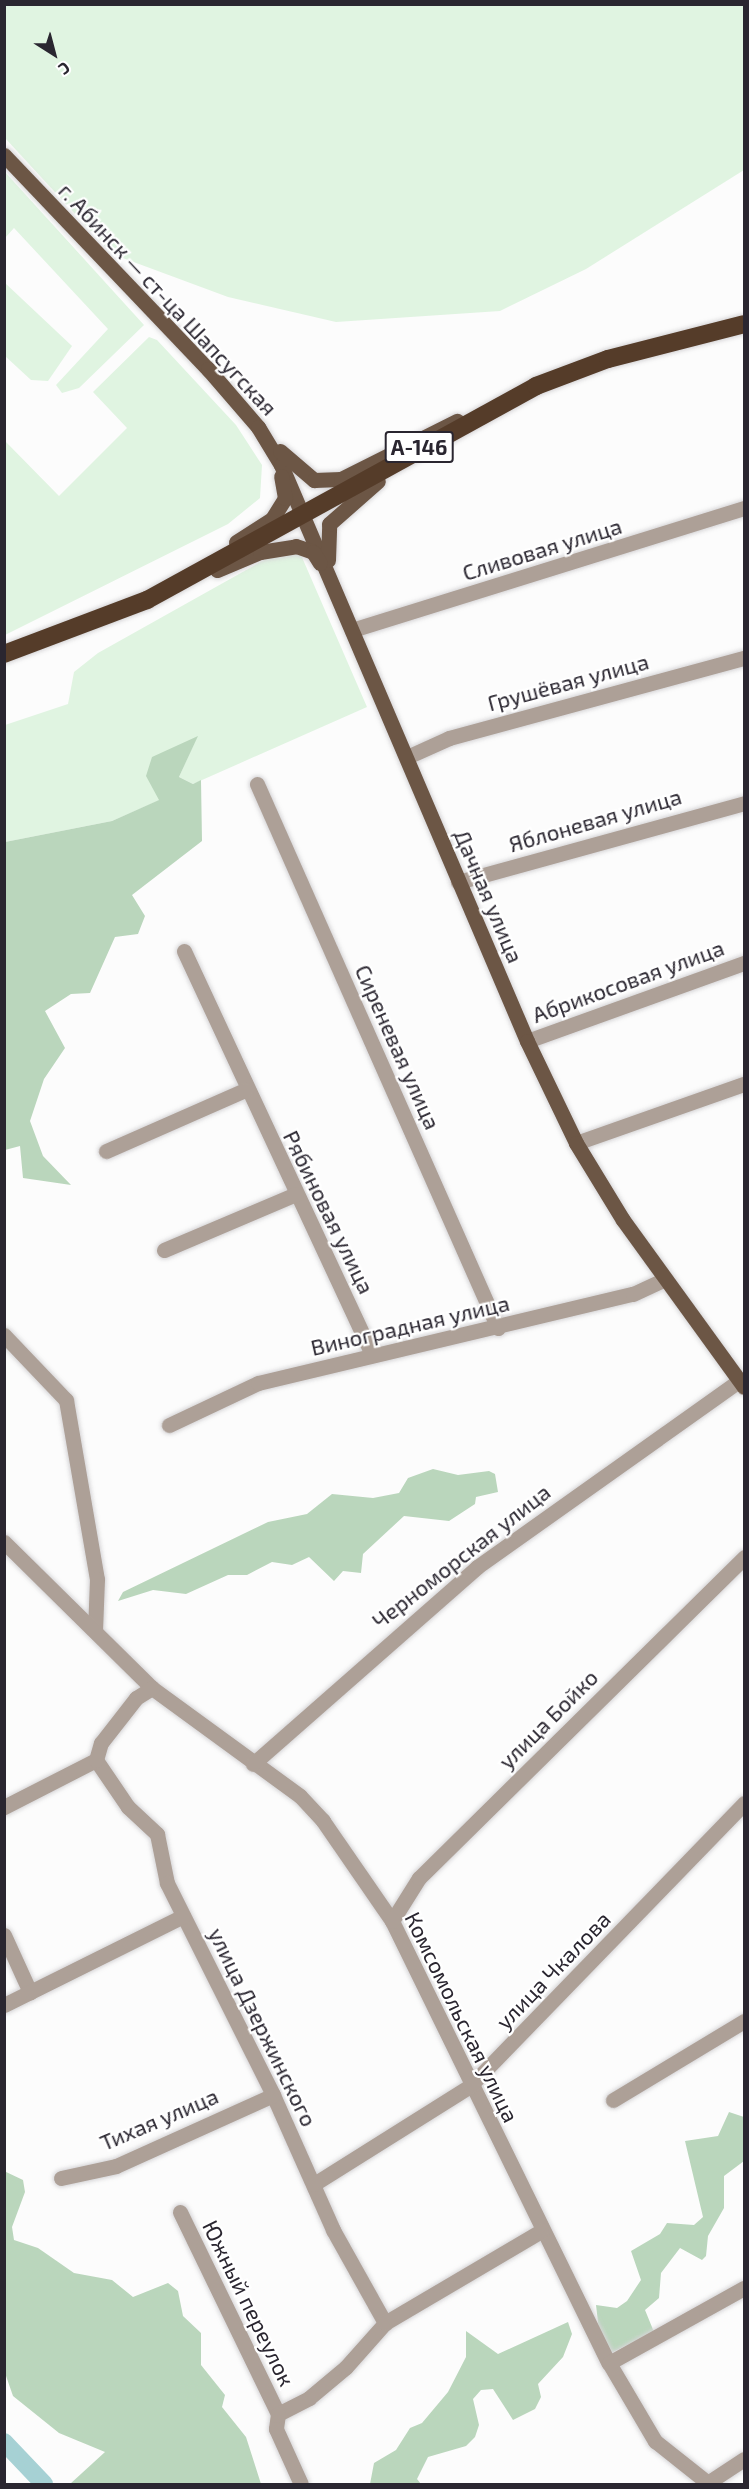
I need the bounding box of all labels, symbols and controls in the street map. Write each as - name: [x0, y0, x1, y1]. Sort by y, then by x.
- north arrow: [24, 24, 84, 84]
- text: С: [55, 59, 74, 79]
- street label: г. Абинск — ст-ца Шапсугская: [53, 177, 283, 421]
- road number: А-146: [384, 429, 454, 465]
- street label: Сливовая улица: [459, 512, 625, 586]
- street label: Грушёвая улица: [484, 648, 652, 716]
- street label: Яблоневая улица: [506, 783, 684, 857]
- street label: Дачная улица: [449, 825, 529, 967]
- street label: Абрикосовая улица: [529, 934, 727, 1028]
- street label: Сиреневая улица: [350, 961, 446, 1133]
- street label: Рябиновая улица: [278, 1126, 380, 1298]
- street label: Виноградная улица: [308, 1289, 512, 1361]
- street label: Черноморская улица: [367, 1478, 555, 1634]
- street label: улица Бойко: [493, 1664, 603, 1774]
- street label: улица Чкалова: [490, 1906, 616, 2034]
- street label: Комсомольская улица: [400, 1908, 524, 2126]
- street label: улица Дзержинского: [203, 1923, 323, 2131]
- street label: Тихая улица: [96, 2082, 222, 2156]
- street label: Южный переулок: [197, 2216, 301, 2390]

